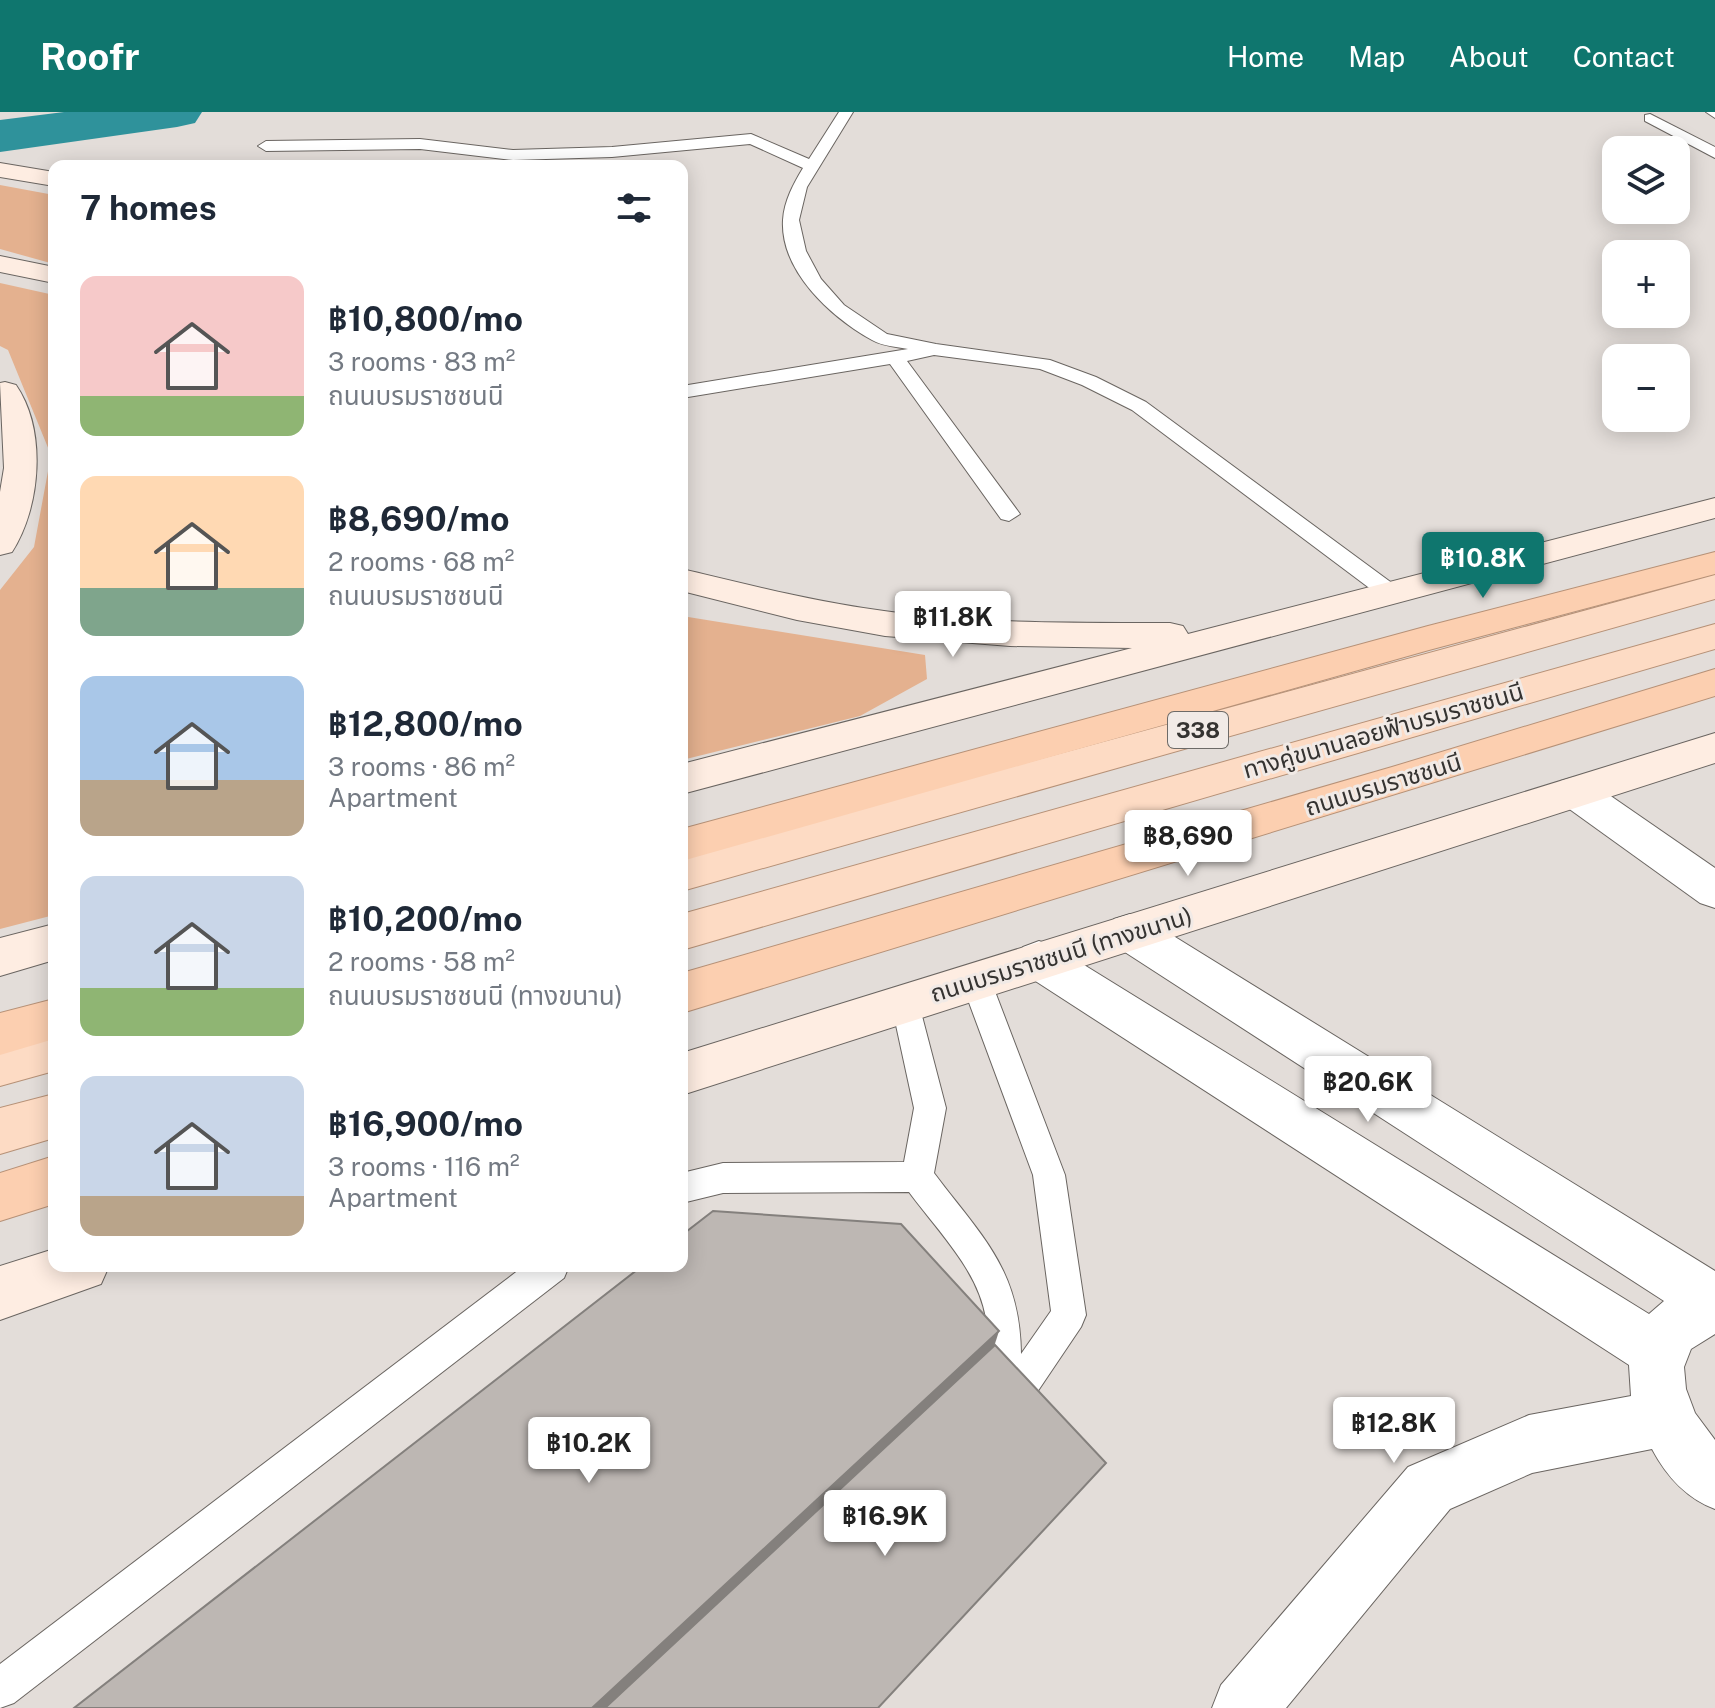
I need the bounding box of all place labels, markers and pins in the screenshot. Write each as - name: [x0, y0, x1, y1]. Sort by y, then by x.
- pin: ฿10.8K: [1418, 532, 1548, 600]
- pin: ฿11.8K: [888, 591, 1018, 659]
- pin: ฿8,690: [1123, 810, 1253, 878]
- pin: ฿20.6K: [1303, 1056, 1433, 1124]
- pin: ฿12.8K: [1329, 1397, 1459, 1465]
- pin: ฿10.2K: [524, 1417, 654, 1485]
- pin: ฿16.9K: [820, 1490, 950, 1558]

